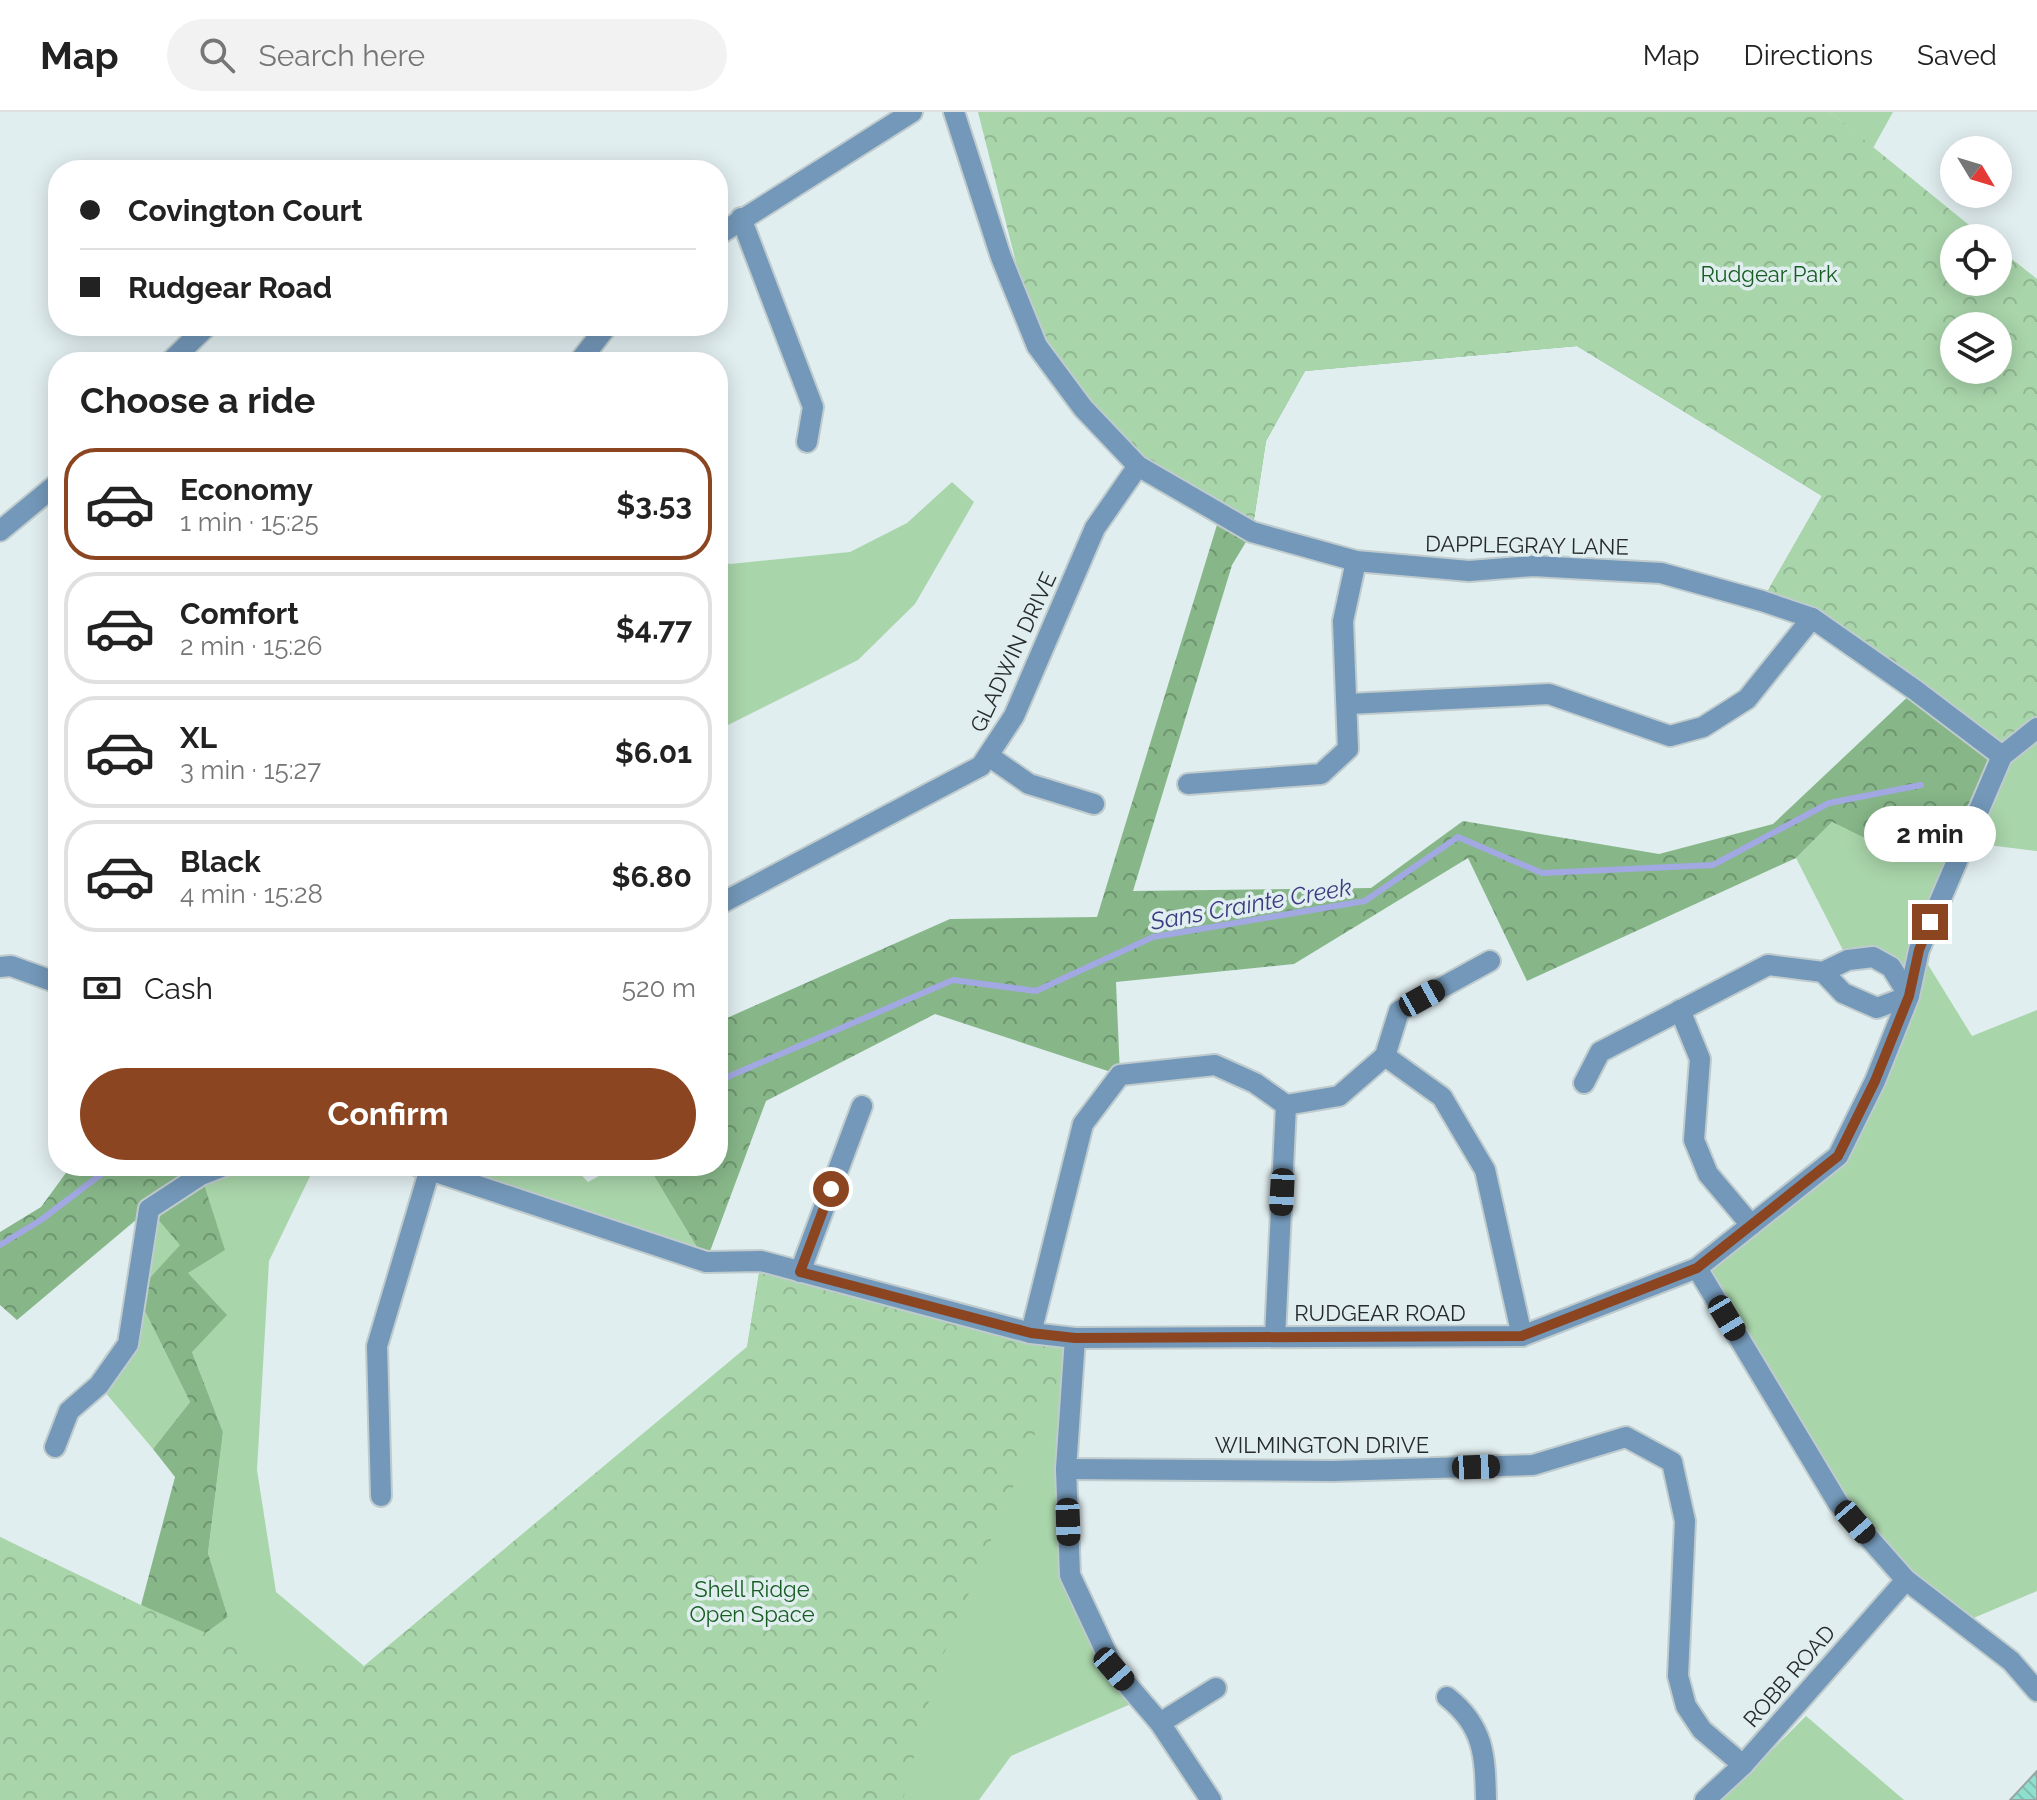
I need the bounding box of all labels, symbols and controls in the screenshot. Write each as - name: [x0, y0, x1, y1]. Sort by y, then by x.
- search box: [167, 19, 727, 91]
- text: Map: [40, 33, 119, 78]
- icon: search: [195, 33, 239, 77]
- text: Search here: [259, 38, 425, 73]
- text: Map: [1643, 39, 1700, 72]
- text: Directions: [1744, 39, 1873, 72]
- text: Saved: [1917, 39, 1997, 72]
- north arrow: [1940, 136, 2012, 208]
- map controls: [1940, 136, 2012, 384]
- text: Covington Court: [128, 193, 363, 228]
- button: locate: [1940, 224, 2012, 296]
- park label: Rudgear Park: [1700, 261, 1838, 287]
- text: Rudgear Road: [128, 270, 332, 305]
- button: layers: [1940, 312, 2012, 384]
- text: Choose a ride: [80, 379, 315, 421]
- icon: car: [84, 468, 156, 540]
- text: Economy: [180, 472, 313, 507]
- text: $3.53: [616, 487, 692, 522]
- text: 1 min · 15:25: [180, 507, 319, 537]
- street label: DAPPLEGRAY LANE: [1425, 530, 1629, 560]
- street label: GLADWIN DRIVE: [965, 568, 1061, 736]
- icon: car: [84, 592, 156, 664]
- text: Comfort: [180, 596, 299, 631]
- text: $4.77: [616, 611, 692, 646]
- text: 2 min · 15:26: [180, 631, 322, 661]
- icon: car: [84, 716, 156, 788]
- text: XL: [180, 720, 217, 755]
- text: $6.01: [615, 735, 692, 770]
- text: 3 min · 15:27: [180, 755, 321, 785]
- callout: 2 min: [1864, 806, 1996, 862]
- text: 2 min: [1896, 819, 1964, 849]
- icon: car: [84, 840, 156, 912]
- text: Black: [180, 844, 261, 879]
- text: $6.80: [611, 859, 692, 894]
- water label: Sans Crainte Creek: [1147, 872, 1354, 936]
- text: 4 min · 15:28: [180, 879, 323, 909]
- route end: [1912, 904, 1948, 940]
- icon: cash: [80, 966, 124, 1010]
- text: Cash: [144, 971, 213, 1006]
- text: 520 m: [622, 973, 696, 1003]
- car: [1395, 976, 1449, 1020]
- button: Confirm: [80, 1068, 696, 1160]
- car: [1269, 1167, 1295, 1217]
- route start: [813, 1171, 849, 1207]
- car: [1704, 1291, 1750, 1345]
- street label: RUDGEAR ROAD: [1294, 1300, 1466, 1326]
- street label: WILMINGTON DRIVE: [1215, 1432, 1429, 1458]
- car: [1452, 1454, 1500, 1480]
- car: [1830, 1496, 1880, 1548]
- car: [1055, 1498, 1081, 1546]
- park label: Shell Ridge Open Space: [689, 1576, 815, 1627]
- street label: ROBB ROAD: [1738, 1620, 1840, 1732]
- car: [1089, 1643, 1139, 1695]

